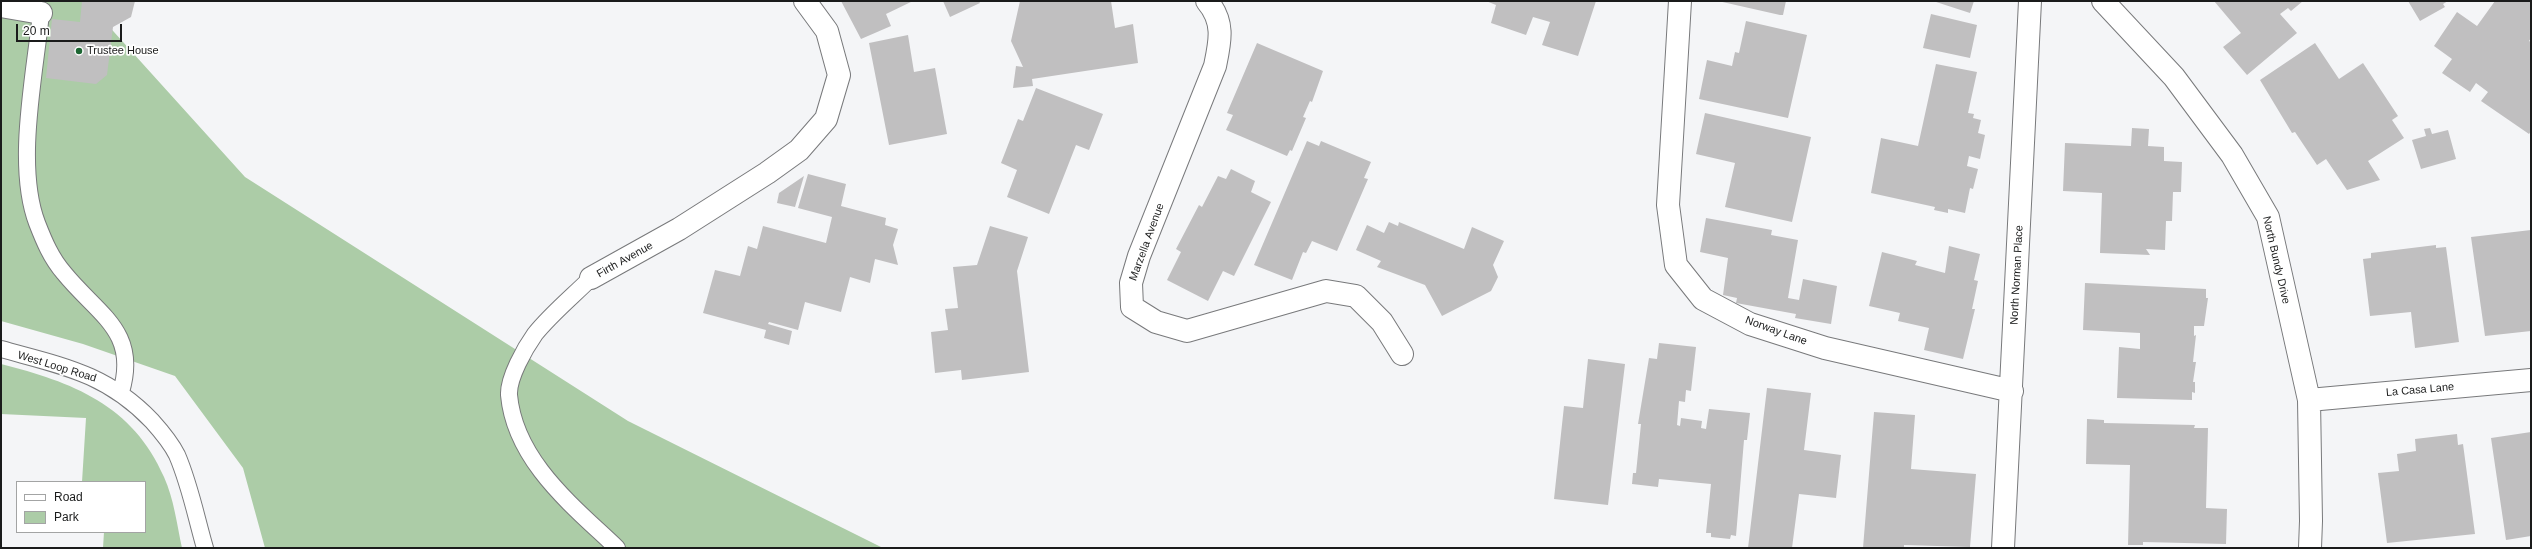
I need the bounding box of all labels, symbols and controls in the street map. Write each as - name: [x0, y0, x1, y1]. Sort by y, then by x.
- scale bar: [18, 16, 124, 42]
- text: 20 m: [23, 24, 50, 38]
- place label: Trustee House: [87, 44, 159, 58]
- marker: Trustee House: [74, 46, 84, 56]
- street label: Marzella Avenue: [1127, 201, 1167, 283]
- street label: North Bundy Drive: [2259, 215, 2293, 305]
- street label: North Norman Place: [2008, 225, 2026, 325]
- street label: Firth Avenue: [595, 239, 655, 281]
- street label: Norway Lane: [1743, 314, 1809, 348]
- street label: West Loop Road: [16, 349, 98, 385]
- street label: La Casa Lane: [2385, 380, 2455, 400]
- legend: [16, 481, 146, 533]
- text: Road: [54, 490, 83, 504]
- text: Park: [54, 510, 79, 524]

